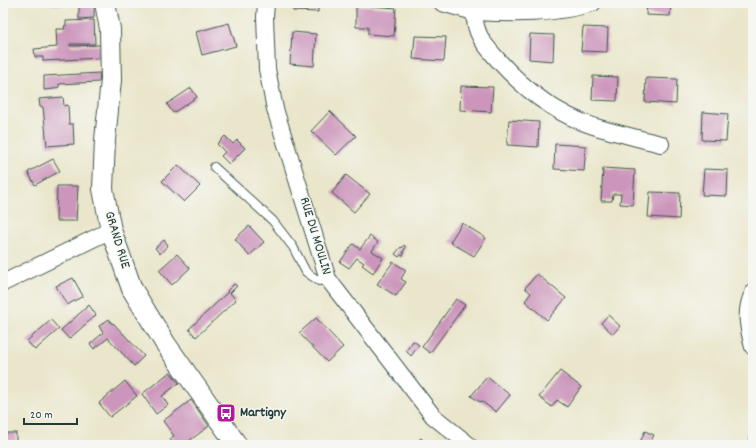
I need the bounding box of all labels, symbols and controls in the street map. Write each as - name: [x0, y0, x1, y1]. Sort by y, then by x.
- street label: RUE DU MOULIN: [294, 195, 336, 277]
- street label: GRAND RUE: [99, 209, 135, 272]
- scale bar: [24, 400, 77, 426]
- bus stop icon: Martigny: [215, 402, 237, 424]
- place label: Martigny: [240, 403, 287, 423]
- text: 20 m: [30, 407, 53, 424]

